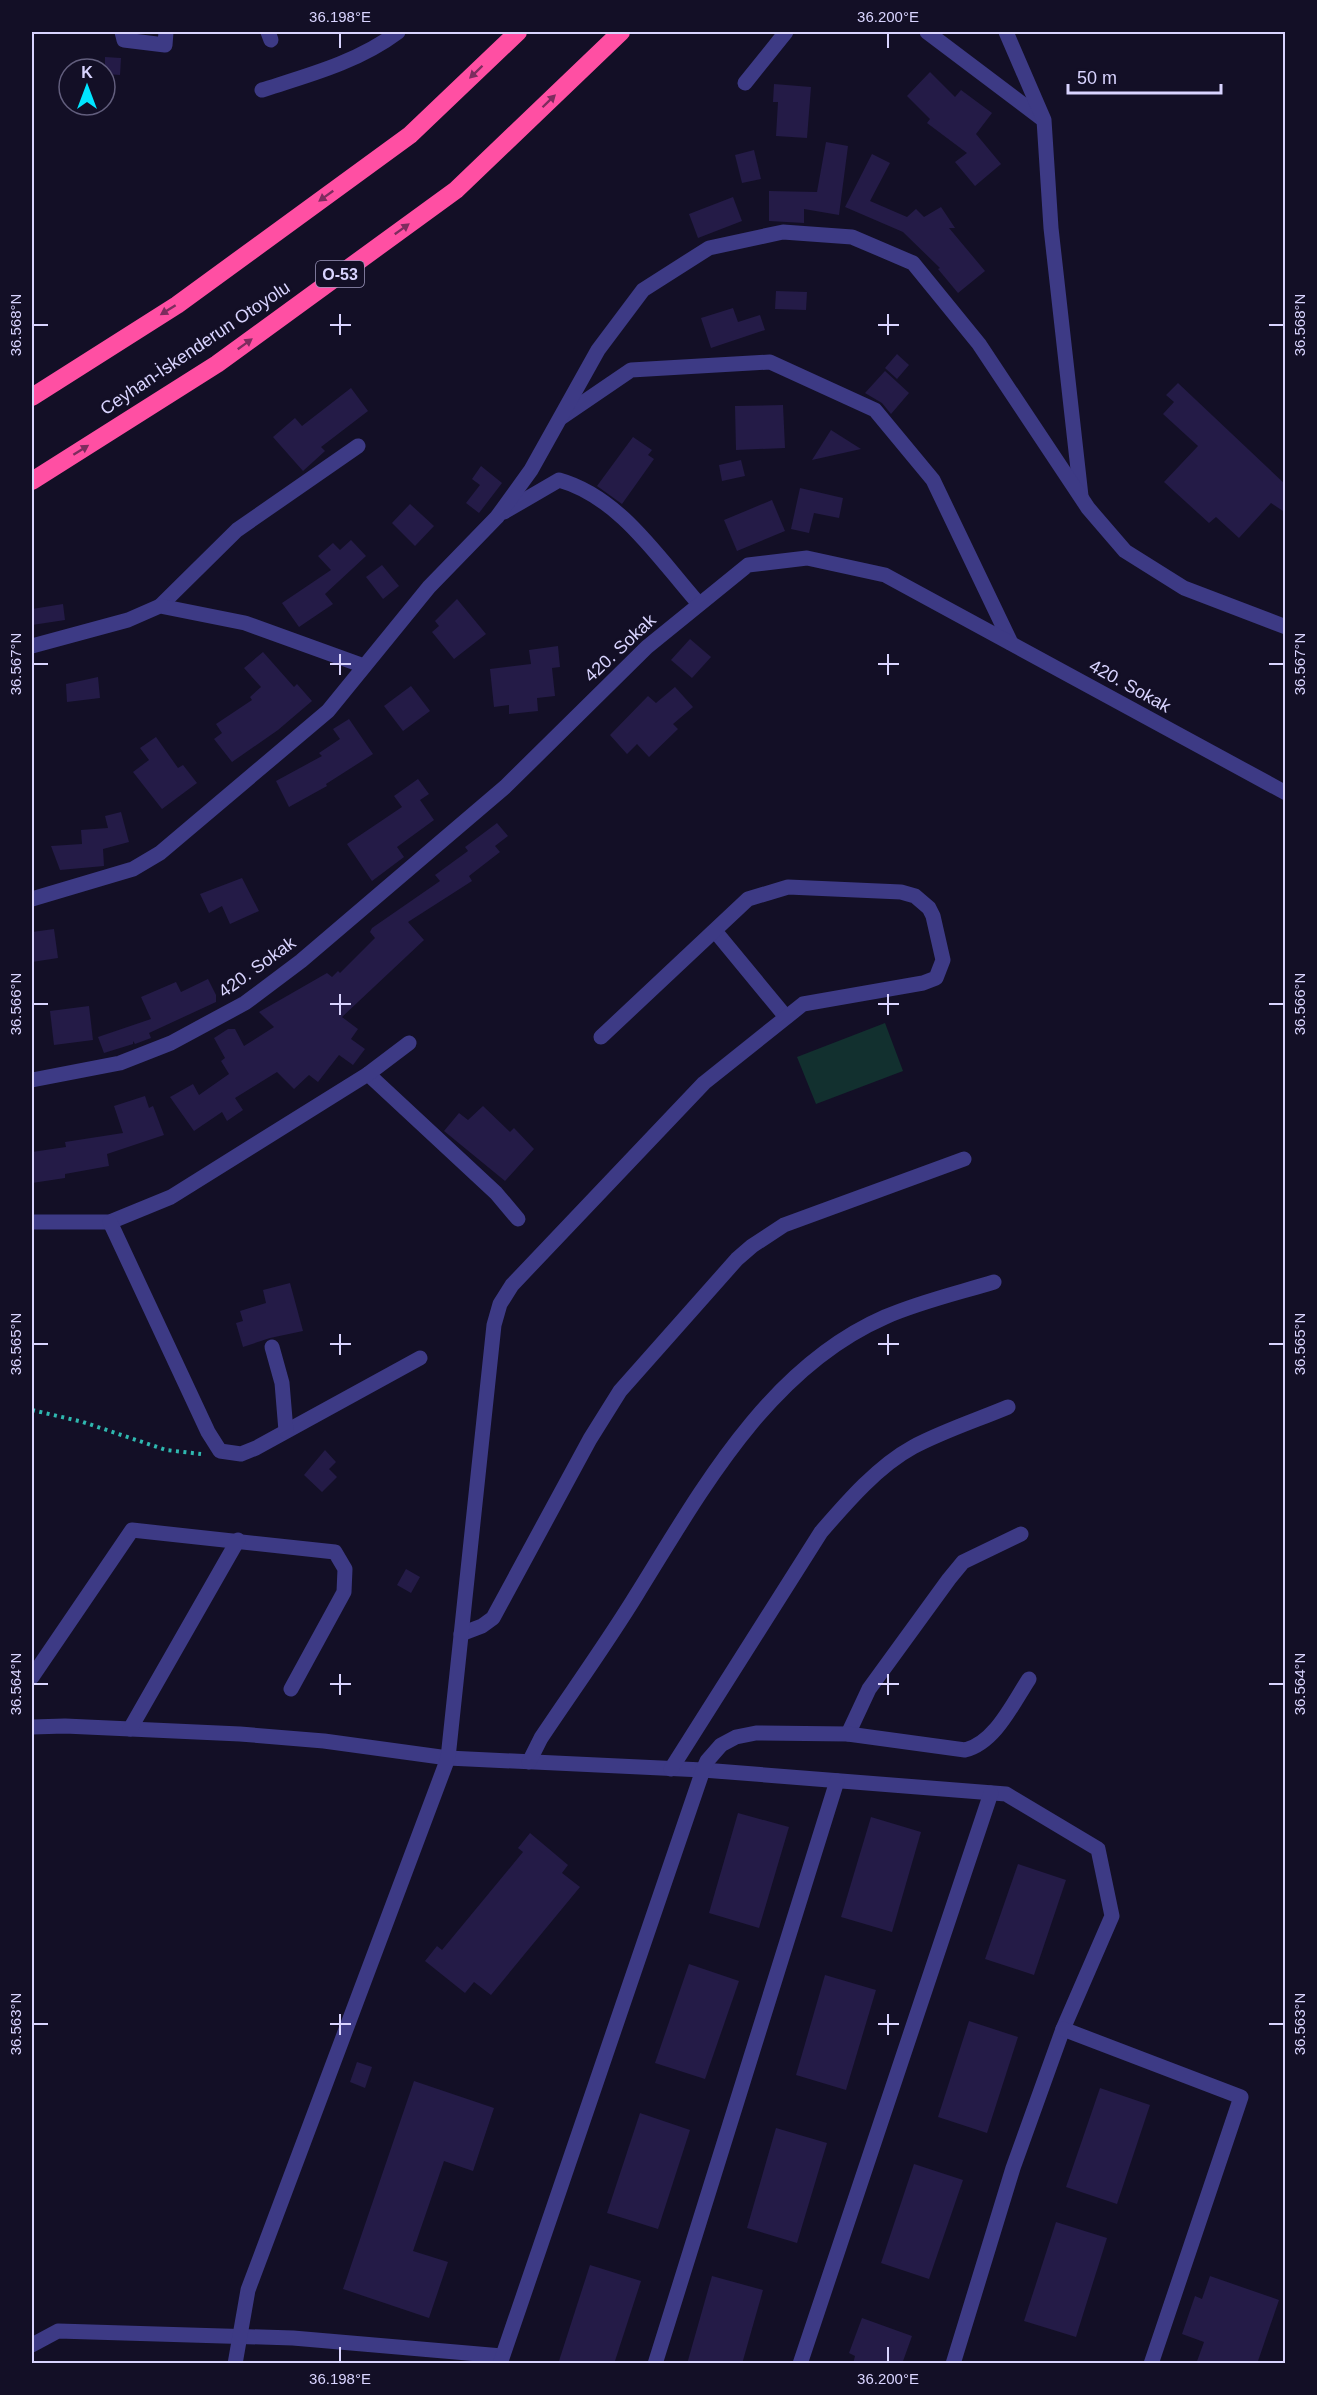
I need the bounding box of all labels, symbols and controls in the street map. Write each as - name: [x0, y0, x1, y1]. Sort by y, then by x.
- text: 36.198°E: [309, 8, 371, 25]
- text: 36.200°E: [857, 8, 919, 25]
- north arrow: [57, 57, 117, 117]
- scale bar: [1068, 57, 1221, 95]
- text: K: [81, 64, 93, 81]
- one-way arrow: [469, 65, 484, 78]
- text: 50 m: [1077, 68, 1117, 88]
- one-way arrow: [541, 94, 556, 108]
- one-way arrow: [319, 190, 334, 202]
- one-way arrow: [394, 223, 410, 235]
- road number: O-53: [316, 261, 364, 287]
- street label: Ceyhan-İskenderun Otoyolu: [96, 277, 294, 419]
- text: 36.568°N: [7, 294, 24, 356]
- text: 36.568°N: [1291, 294, 1308, 356]
- one-way arrow: [160, 305, 176, 316]
- one-way arrow: [237, 338, 252, 350]
- one-way arrow: [73, 444, 89, 455]
- street label: 420. Sokak: [580, 609, 660, 686]
- text: 36.567°N: [7, 633, 24, 695]
- text: 36.567°N: [1291, 633, 1308, 695]
- street label: 420. Sokak: [1086, 655, 1175, 717]
- street label: 420. Sokak: [215, 932, 300, 1002]
- text: 36.566°N: [7, 973, 24, 1035]
- text: 36.566°N: [1291, 973, 1308, 1035]
- text: 36.565°N: [7, 1313, 24, 1375]
- text: 36.565°N: [1291, 1313, 1308, 1375]
- text: 36.564°N: [7, 1653, 24, 1715]
- text: 36.564°N: [1291, 1653, 1308, 1715]
- text: 36.563°N: [7, 1993, 24, 2055]
- text: 36.563°N: [1291, 1993, 1308, 2055]
- text: 36.198°E: [309, 2370, 371, 2387]
- text: 36.200°E: [857, 2370, 919, 2387]

